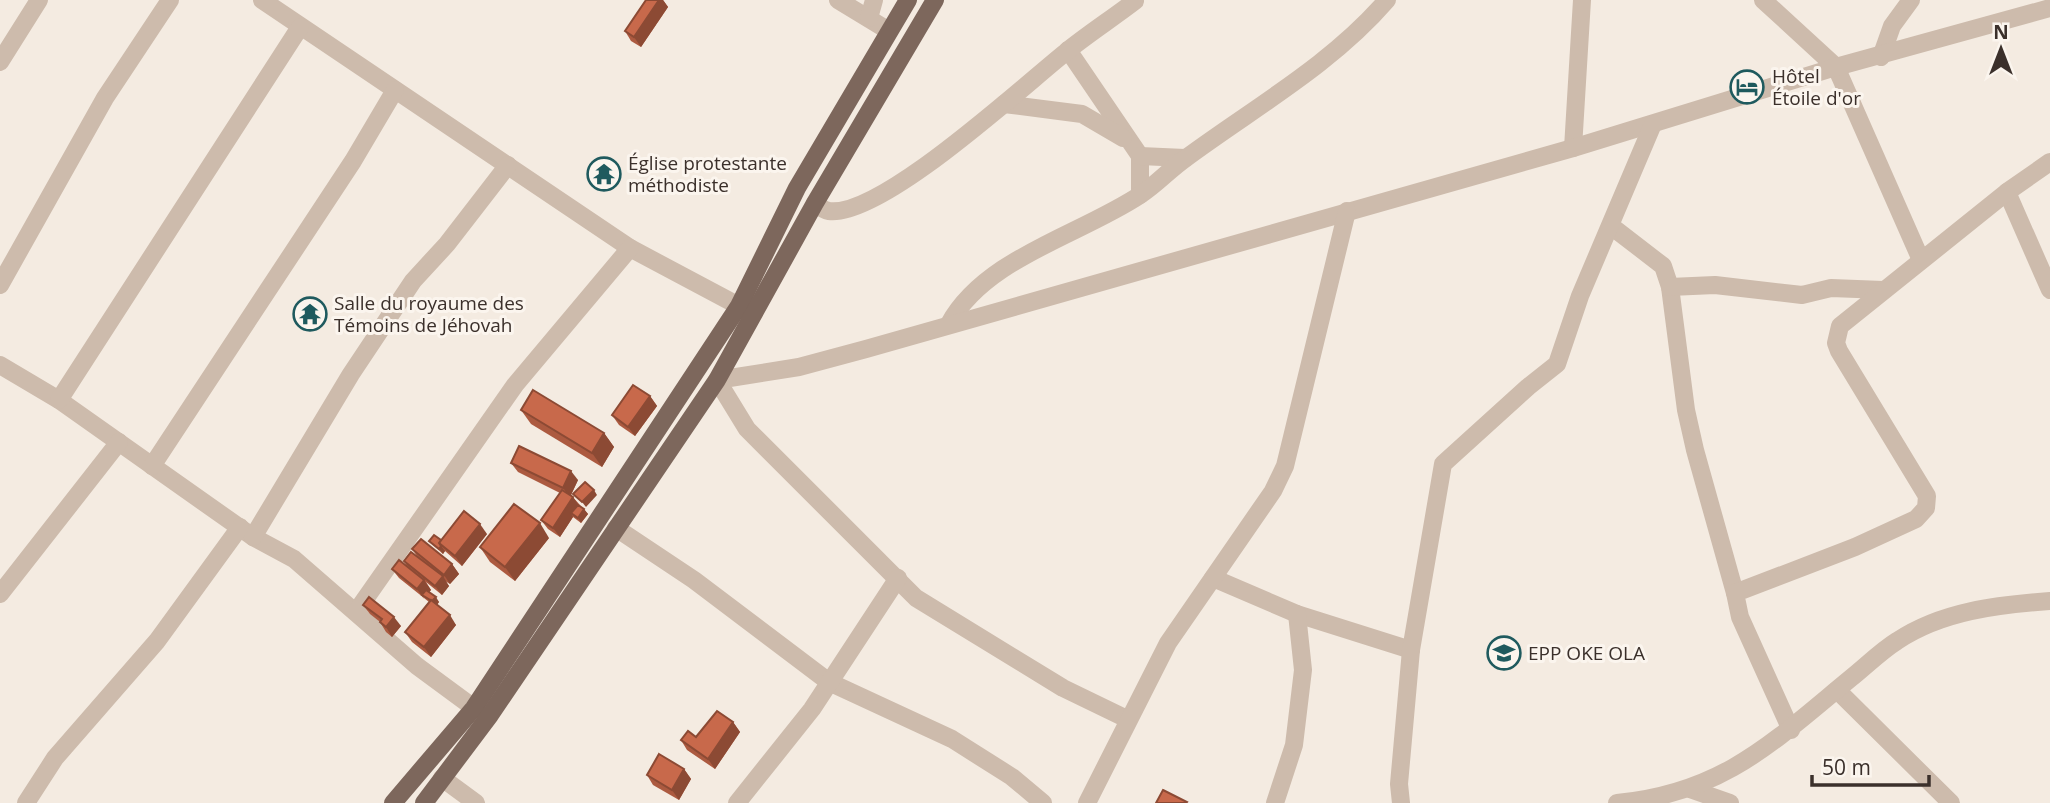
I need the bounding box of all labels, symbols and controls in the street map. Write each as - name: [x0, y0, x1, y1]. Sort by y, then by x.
- north arrow: [1966, 14, 2036, 84]
- text: N: [1993, 19, 2009, 45]
- place label: Hôtel Étoile d'or: [1772, 63, 1861, 111]
- hotel icon: Hôtel Étoile d'or: [1728, 68, 1766, 106]
- place label: Église protestante méthodiste: [628, 150, 787, 198]
- temple icon: Église protestante méthodiste: [585, 155, 623, 193]
- place label: Salle du royaume des Témoins de Jéhovah: [334, 290, 524, 338]
- temple icon: Salle du royaume des Témoins de Jéhovah: [291, 295, 329, 333]
- school or university icon: EPP OKE OLA: [1485, 634, 1523, 672]
- place label: EPP OKE OLA: [1528, 640, 1645, 666]
- scale bar: [1812, 744, 1929, 788]
- text: 50 m: [1822, 753, 1871, 781]

